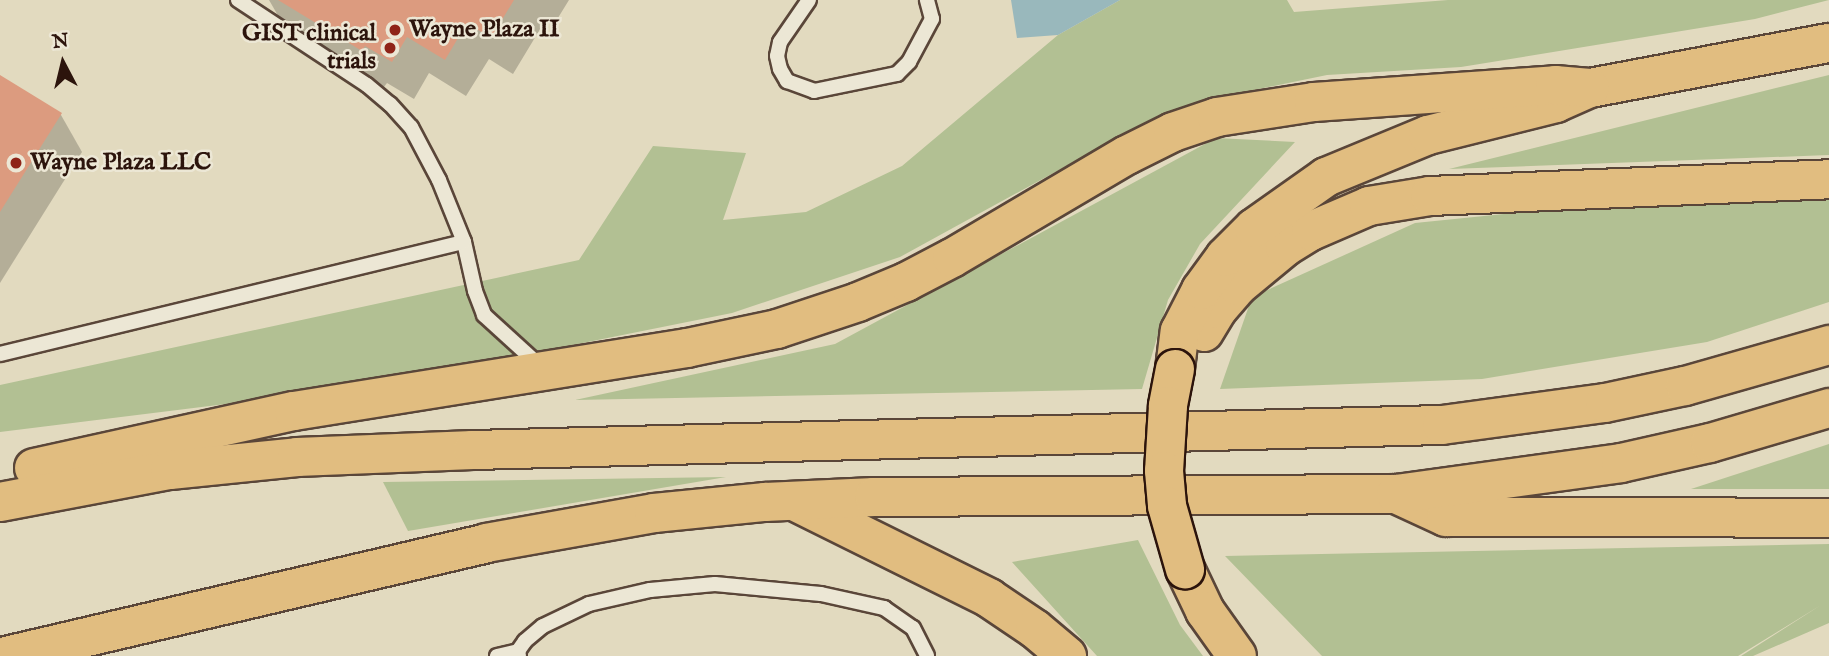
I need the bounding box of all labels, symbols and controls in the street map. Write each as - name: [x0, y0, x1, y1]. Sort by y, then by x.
- place label: Wayne Plaza II: [409, 16, 560, 44]
- place label: GIST clinical trials: [242, 20, 376, 76]
- marker: Wayne Plaza II: [387, 22, 403, 38]
- north arrow: [28, 28, 98, 98]
- text: N: [51, 29, 70, 55]
- marker: GIST clinical trials: [382, 40, 398, 56]
- place label: Wayne Plaza LLC: [30, 149, 211, 177]
- marker: Wayne Plaza LLC: [8, 155, 24, 171]

